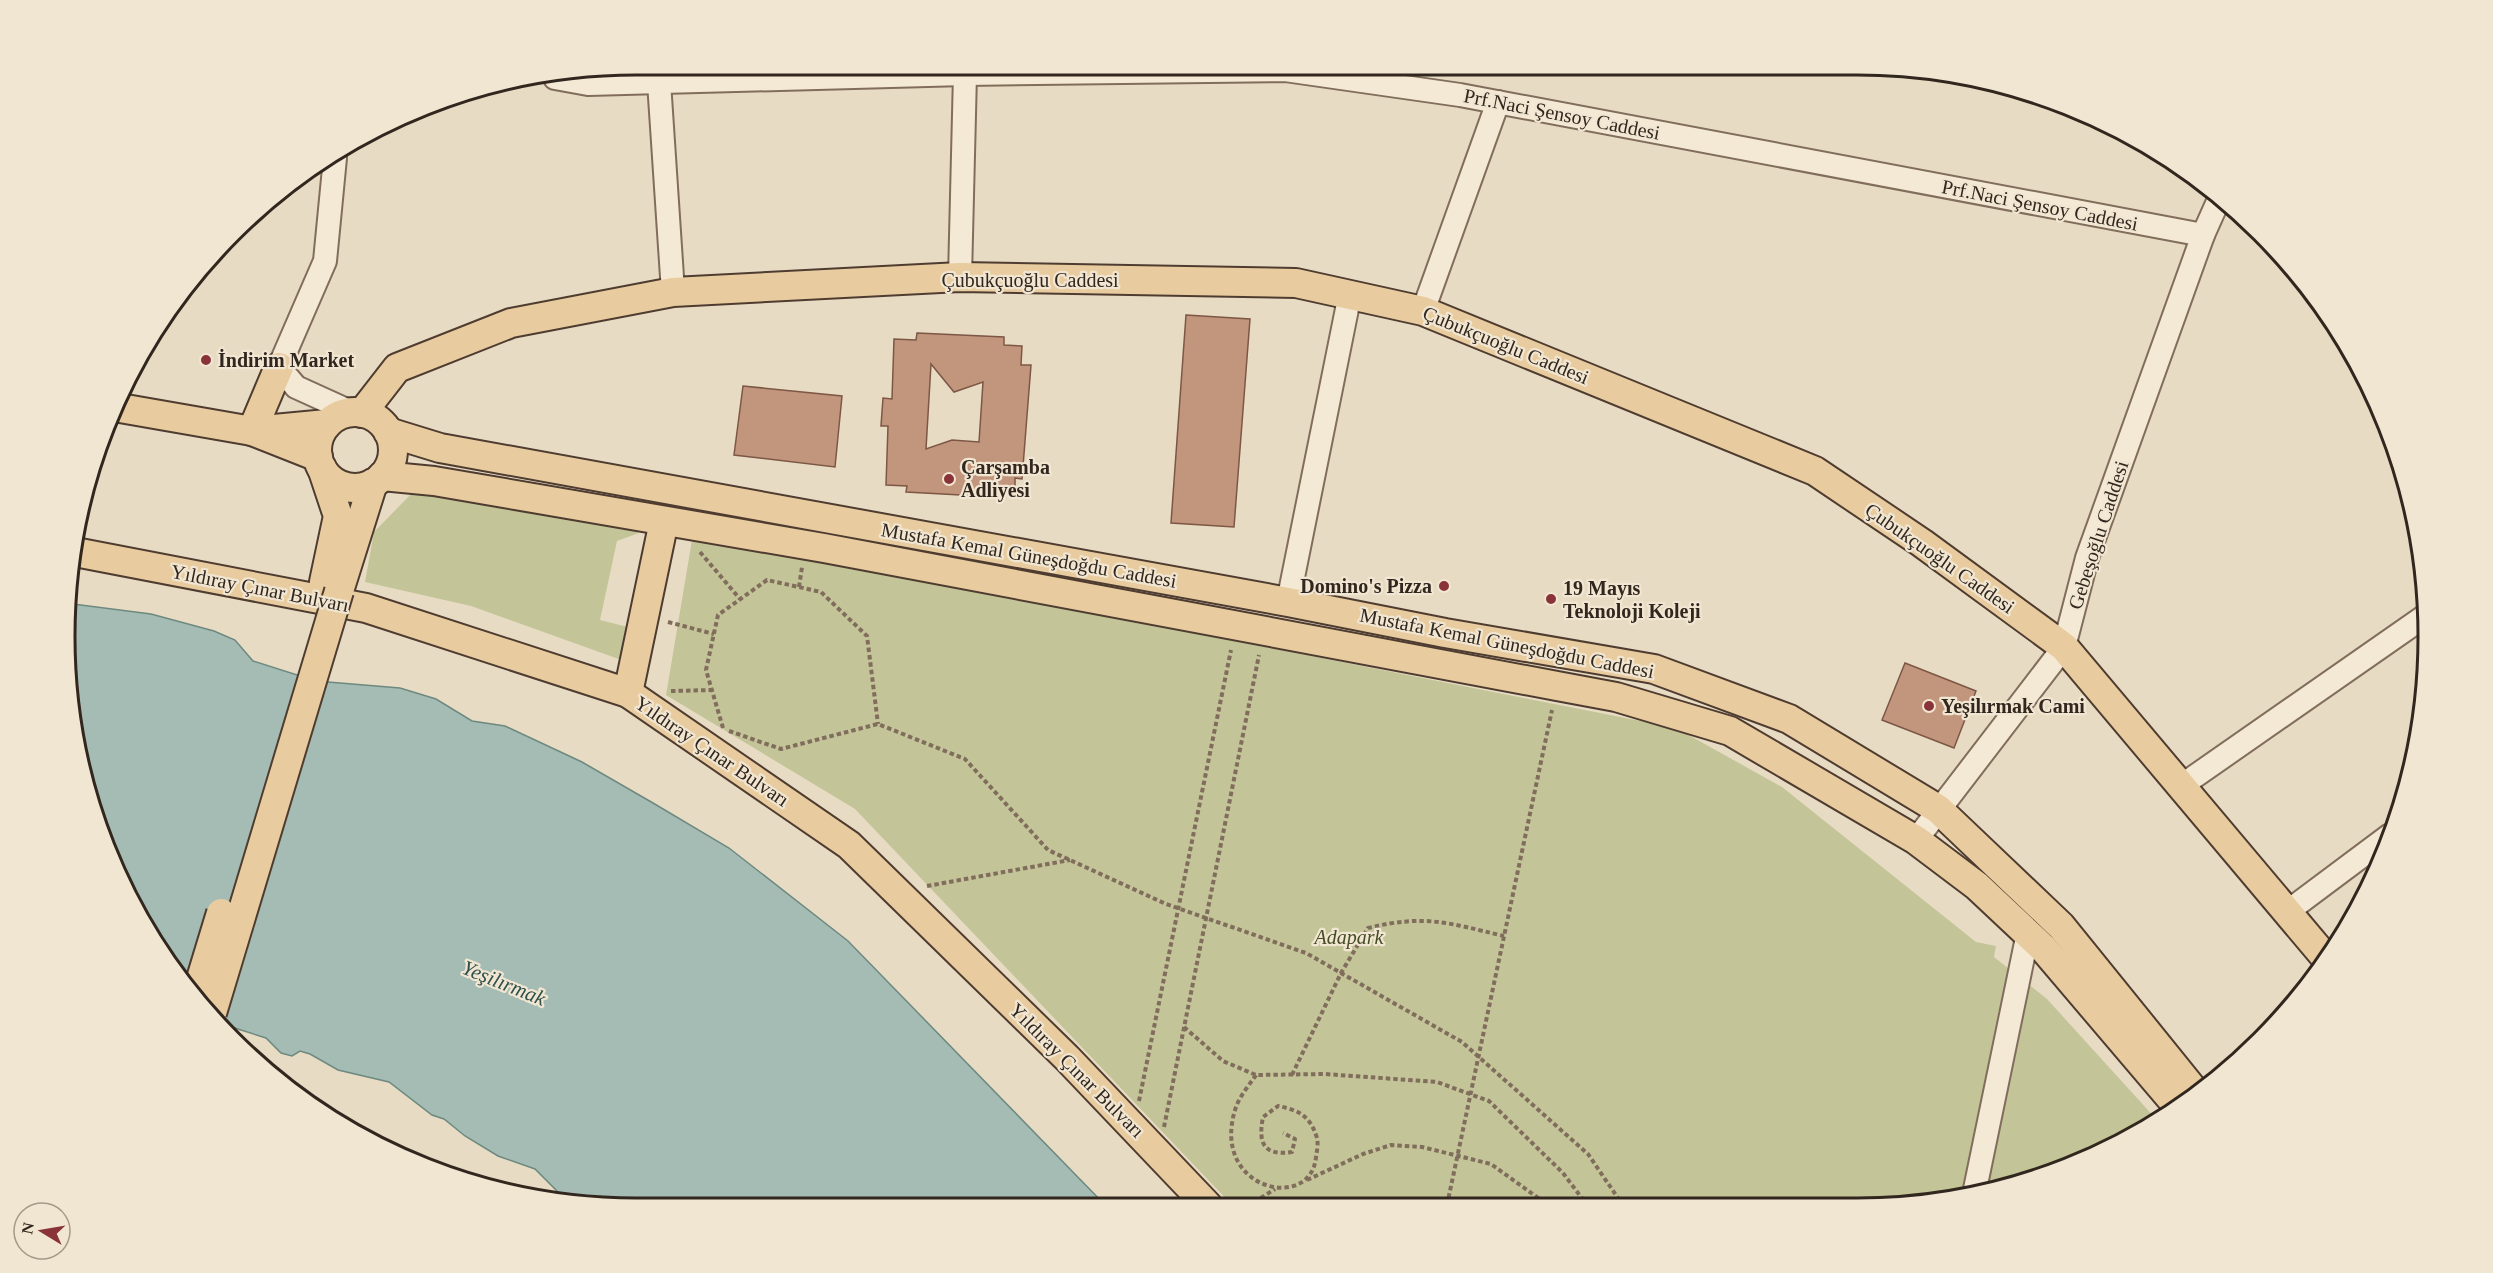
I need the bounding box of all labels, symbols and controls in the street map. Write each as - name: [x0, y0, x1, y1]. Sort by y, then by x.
- street label: Prf.Naci Şensoy Caddesi: [1462, 84, 1662, 145]
- street label: Prf.Naci Şensoy Caddesi: [1940, 175, 2140, 236]
- street label: Çubukçuoğlu Caddesi: [941, 269, 1119, 292]
- street label: Çubukçuoğlu Caddesi: [1419, 302, 1593, 389]
- place label: İndirim Market: [218, 348, 354, 371]
- marker: İndirim Market: [199, 353, 213, 367]
- place label: Çarşamba Adliyesi: [961, 456, 1050, 502]
- street label: Gebeşoğlu Caddesi: [2064, 457, 2133, 612]
- marker: Çarşamba Adliyesi: [942, 472, 956, 486]
- street label: Çubukçuoğlu Caddesi: [1861, 498, 2019, 619]
- street label: Mustafa Kemal Güneşdoğdu Caddesi: [879, 518, 1179, 593]
- street label: Yıldıray Çınar Bulvarı: [169, 560, 351, 617]
- place label: Domino's Pizza: [1300, 575, 1432, 597]
- place label: 19 Mayıs Teknoloji Koleji: [1563, 577, 1701, 623]
- marker: Domino's Pizza: [1437, 579, 1451, 593]
- marker: 19 Mayıs Teknoloji Koleji: [1544, 592, 1558, 606]
- street label: Mustafa Kemal Güneşdoğdu Caddesi: [1358, 604, 1656, 683]
- street label: Yıldıray Çınar Bulvarı: [630, 691, 794, 812]
- place label: Yeşilırmak Cami: [1941, 695, 2085, 718]
- marker: Yeşilırmak Cami: [1922, 699, 1936, 713]
- park label: Adapark: [1313, 926, 1385, 949]
- water label: Yeşilırmak: [459, 955, 550, 1011]
- street label: Yıldıray Çınar Bulvarı: [1004, 998, 1149, 1143]
- north arrow: [12, 1201, 72, 1261]
- text: N: [18, 1221, 37, 1236]

